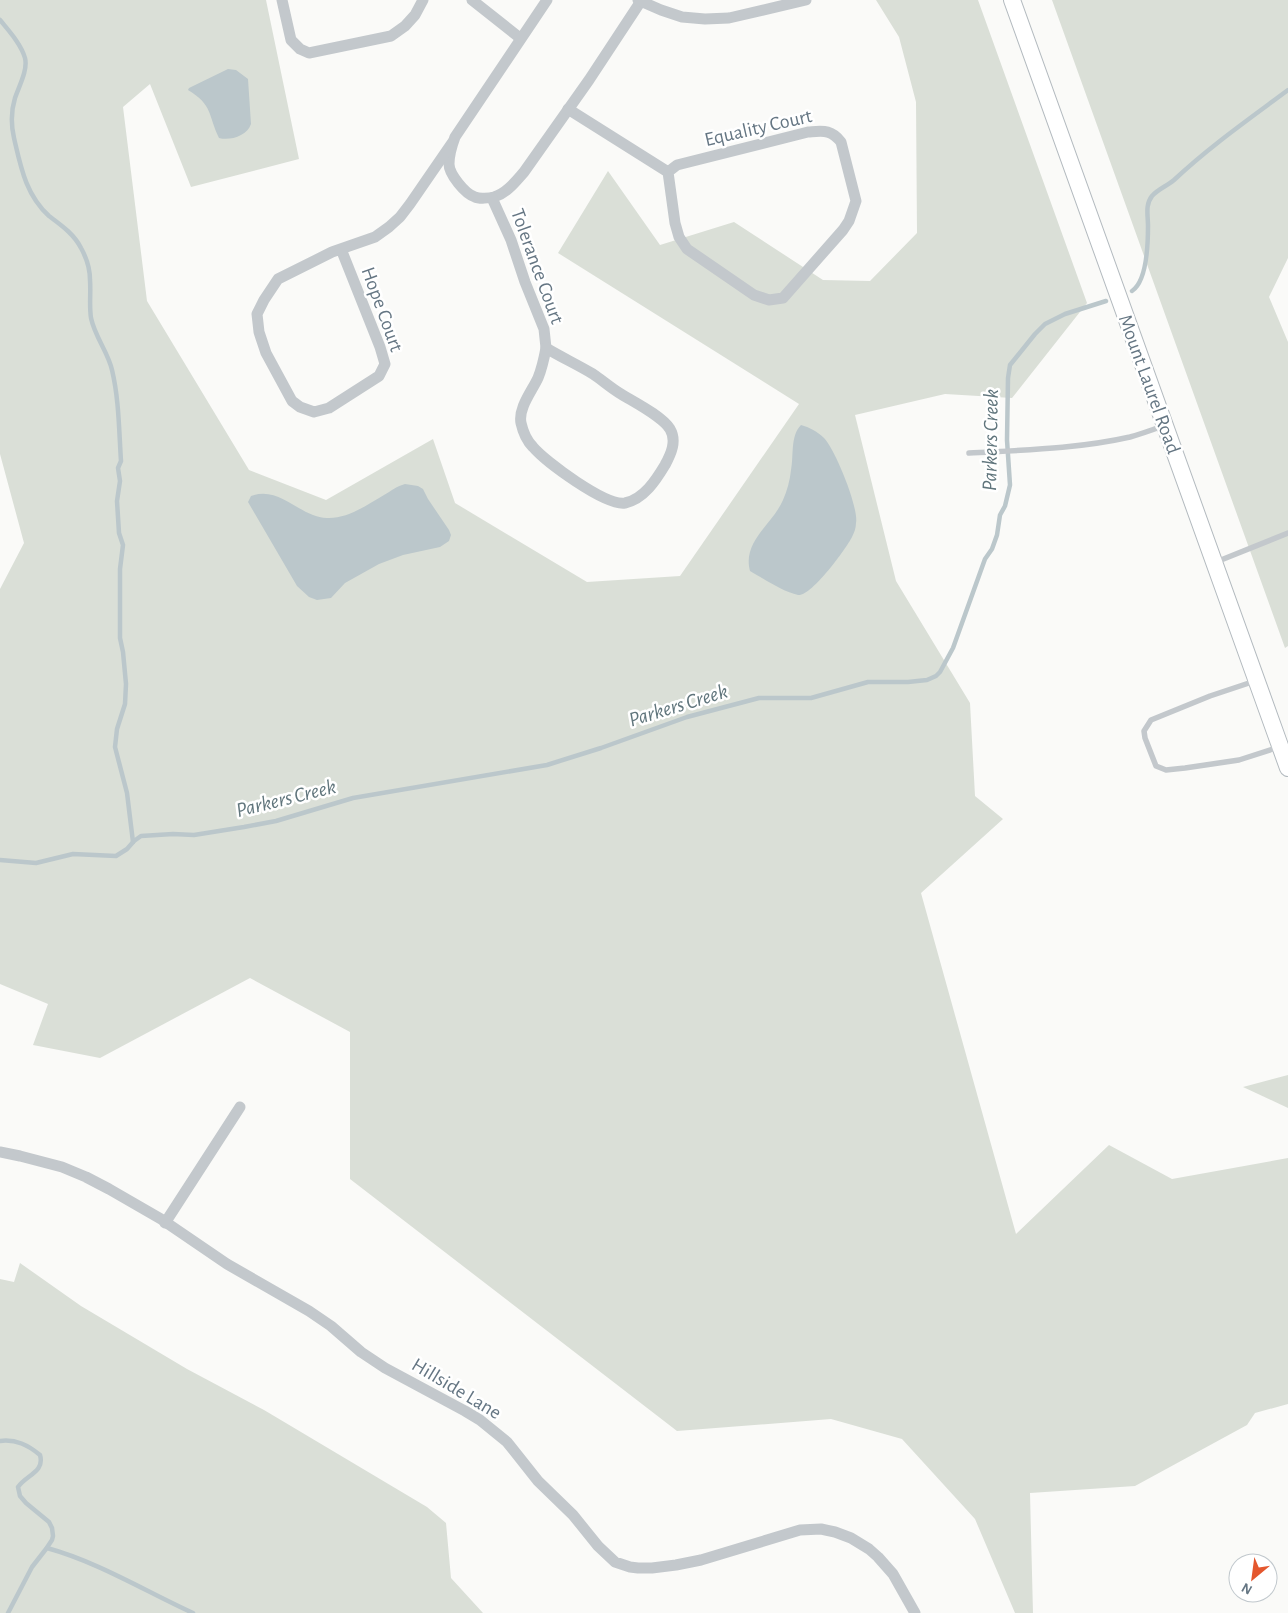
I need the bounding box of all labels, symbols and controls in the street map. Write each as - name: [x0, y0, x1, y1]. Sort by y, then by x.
- street label: Equality Court: [703, 106, 814, 150]
- street label: Tolerance Court: [507, 206, 567, 327]
- street label: Hope Court: [358, 264, 407, 355]
- street label: Mount Laurel Road: [1115, 312, 1184, 457]
- water label: Parkers Creek: [979, 388, 1002, 491]
- water label: Parkers Creek: [626, 680, 730, 730]
- water label: Parkers Creek: [234, 776, 339, 821]
- street label: Hillside Lane: [408, 1354, 505, 1423]
- north arrow: [1228, 1553, 1278, 1603]
- text: N: [1240, 1580, 1255, 1597]

